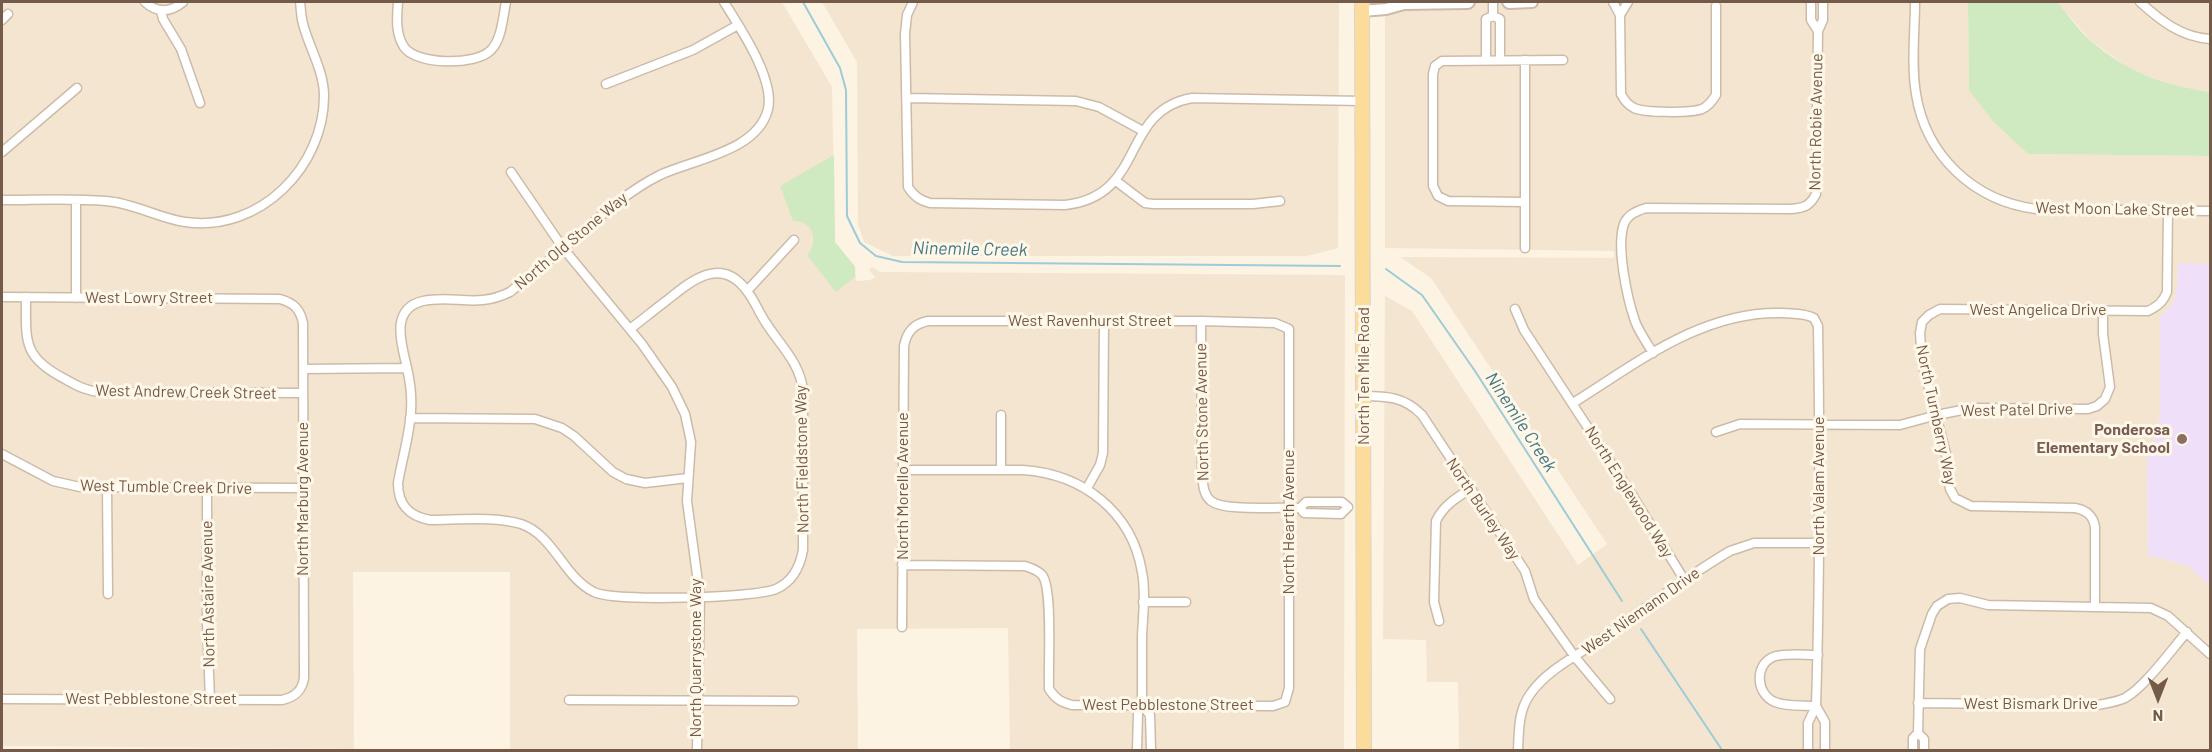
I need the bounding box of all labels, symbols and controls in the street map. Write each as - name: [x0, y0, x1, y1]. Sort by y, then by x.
- street label: North Robie Avenue: [1805, 53, 1827, 191]
- street label: North Old Stone Way: [511, 188, 631, 294]
- street label: West Moon Lake Street: [2035, 198, 2195, 220]
- water label: Ninemile Creek: [912, 237, 1028, 261]
- street label: West Lowry Street: [85, 288, 213, 308]
- street label: West Angelica Drive: [1970, 300, 2106, 320]
- street label: North Ten Mile Road: [1354, 307, 1374, 445]
- street label: West Ravenhurst Street: [1008, 311, 1172, 331]
- street label: North Stone Avenue: [1191, 343, 1213, 481]
- street label: North Turnberry Way: [1912, 343, 1960, 487]
- water label: Ninemile Creek: [1481, 368, 1561, 476]
- street label: West Andrew Creek Street: [95, 381, 277, 403]
- street label: North Fieldstone Way: [791, 385, 813, 533]
- street label: West Patel Drive: [1961, 399, 2073, 421]
- street label: North Morello Avenue: [893, 412, 913, 560]
- street label: North Valam Avenue: [1809, 416, 1829, 556]
- place label: Ponderosa Elementary School: [2037, 420, 2170, 458]
- street label: North Marburg Avenue: [293, 422, 313, 576]
- street label: North Englewood Way: [1581, 423, 1677, 561]
- marker: Ponderosa Elementary School: [2175, 432, 2189, 446]
- street label: North Hearth Avenue: [1279, 450, 1299, 594]
- street label: North Burley Way: [1442, 454, 1524, 564]
- street label: West Tumble Creek Drive: [80, 476, 252, 498]
- street label: North Astaire Avenue: [197, 520, 219, 668]
- street label: West Niemann Drive: [1578, 563, 1704, 659]
- street label: North Quarrystone Way: [686, 578, 706, 738]
- north arrow: [2128, 668, 2188, 728]
- street label: West Pebblestone Street: [65, 689, 237, 709]
- street label: West Bismark Drive: [1964, 694, 2098, 714]
- street label: West Pebblestone Street: [1082, 695, 1254, 715]
- text: N: [2153, 707, 2163, 726]

